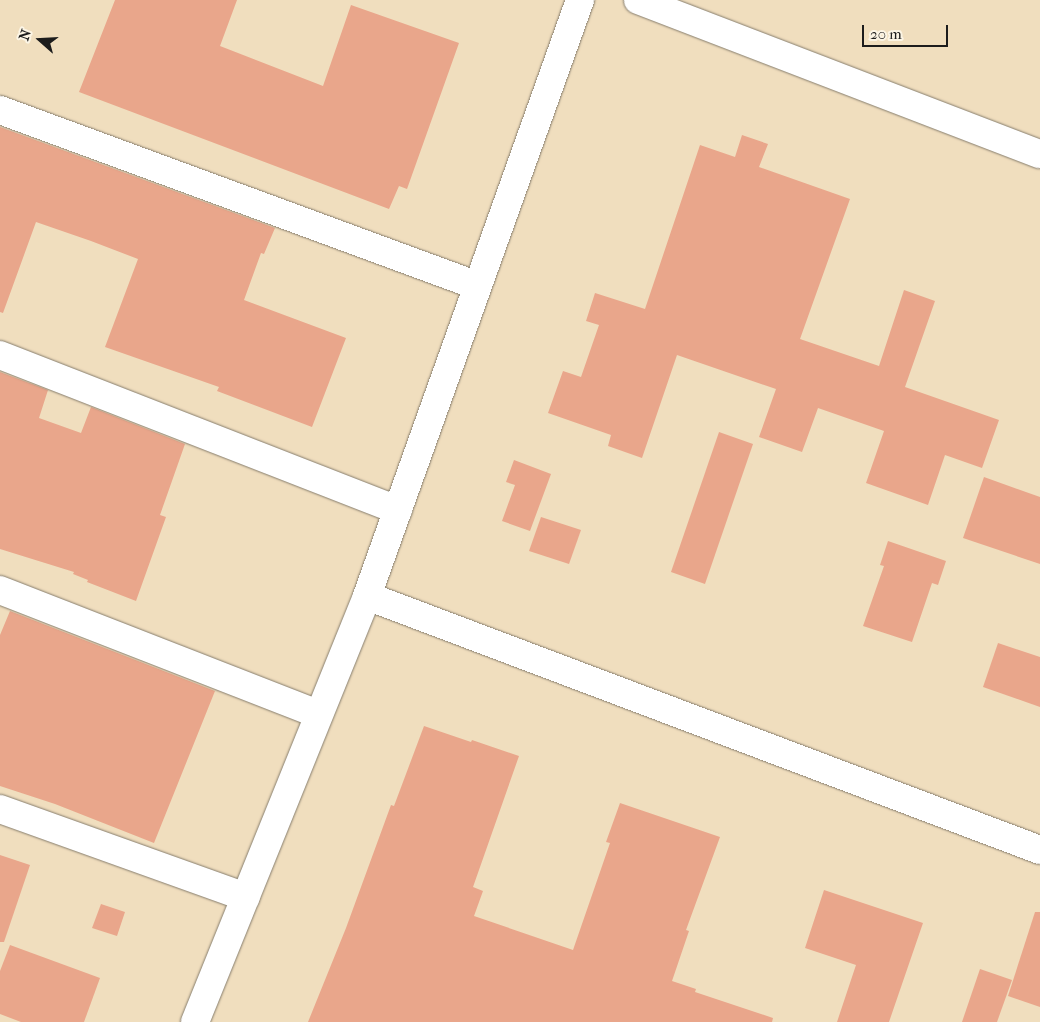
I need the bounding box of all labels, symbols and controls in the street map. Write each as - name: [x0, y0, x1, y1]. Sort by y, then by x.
- north arrow: [15, 15, 65, 65]
- scale bar: [865, 15, 951, 47]
- text: 20 m: [870, 25, 902, 43]
- text: N: [16, 27, 35, 43]

